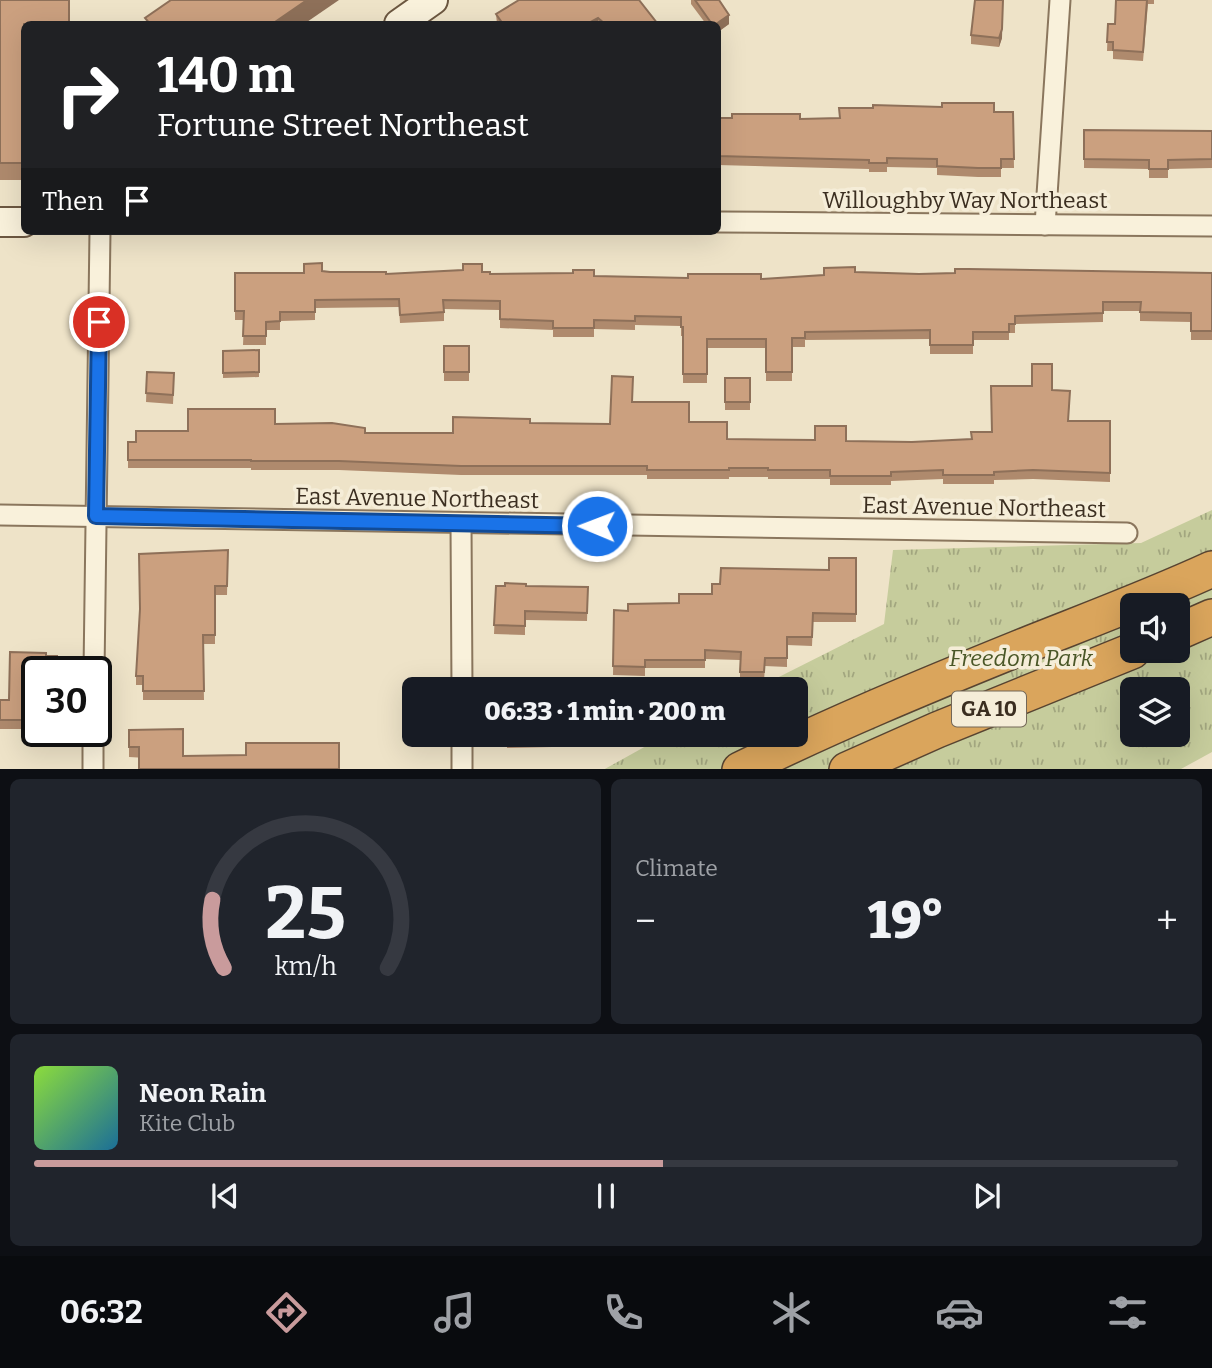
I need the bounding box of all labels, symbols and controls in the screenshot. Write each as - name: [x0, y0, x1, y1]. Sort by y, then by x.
- text: 140 m: [157, 46, 295, 105]
- icon: right: [42, 49, 133, 140]
- text: Fortune Street Northeast: [157, 106, 529, 144]
- icon: arrive: [118, 182, 156, 220]
- text: Then: [42, 186, 104, 217]
- street label: Willoughby Way Northeast: [823, 186, 1107, 214]
- pin: [69, 292, 129, 352]
- icon: arrive: [80, 303, 118, 341]
- street label: East Avenue Northeast: [295, 482, 539, 514]
- position arrow: [560, 489, 634, 563]
- street label: East Avenue Northeast: [862, 491, 1106, 523]
- map controls: [1120, 593, 1190, 747]
- button: sound: [1120, 593, 1190, 663]
- park label: Freedom Park: [949, 644, 1094, 672]
- speed limit sign: 30: [21, 656, 112, 747]
- button: layers: [1120, 677, 1190, 747]
- road number: GA 10: [952, 692, 1026, 726]
- text: 06:33 · 1 min · 200 m: [484, 696, 726, 727]
- text: Climate: [635, 854, 718, 882]
- text: 25: [265, 870, 346, 957]
- text: 19°: [868, 889, 944, 952]
- text: −: [635, 898, 656, 944]
- text: +: [1156, 898, 1178, 944]
- text: km/h: [275, 951, 337, 981]
- text: Neon Rain: [139, 1078, 266, 1109]
- text: Kite Club: [139, 1109, 235, 1137]
- icon: previous: [206, 1177, 244, 1215]
- icon: pause: [587, 1177, 625, 1215]
- icon: next: [968, 1177, 1006, 1215]
- icon: directions: [262, 1288, 311, 1337]
- icon: music: [430, 1288, 479, 1337]
- icon: phone: [599, 1288, 648, 1337]
- icon: climate: [767, 1288, 816, 1337]
- icon: car: [935, 1288, 984, 1337]
- icon: filters: [1103, 1288, 1152, 1337]
- text: 06:32: [60, 1293, 143, 1331]

